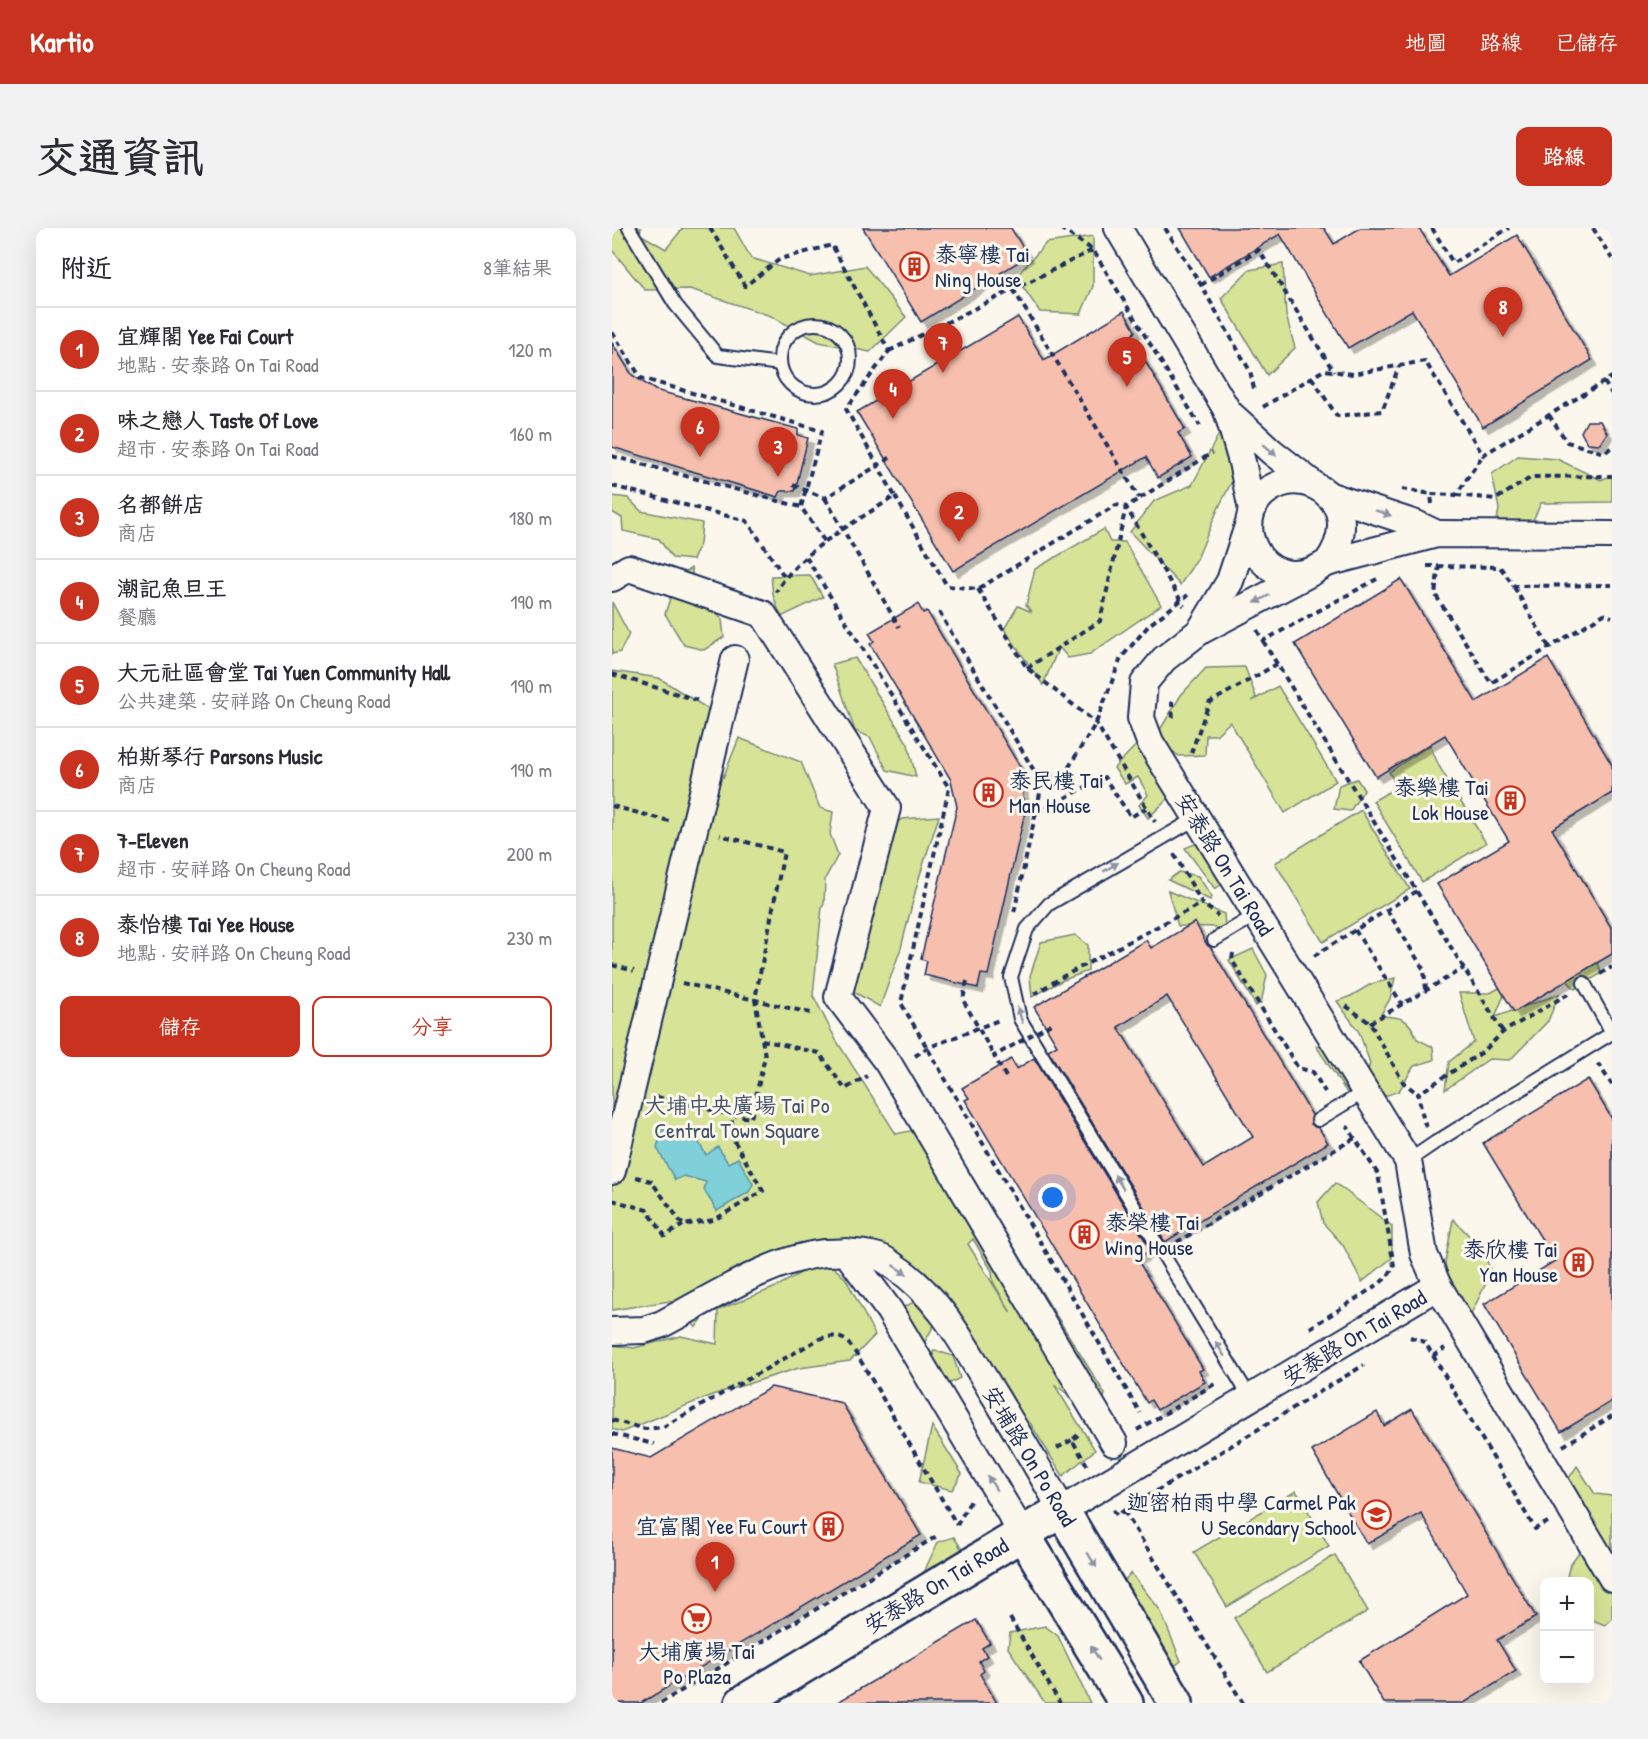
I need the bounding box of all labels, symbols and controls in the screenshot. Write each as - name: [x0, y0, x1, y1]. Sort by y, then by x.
- text: Kartio: [30, 23, 94, 61]
- text: 地圖: [1405, 28, 1447, 57]
- text: 路線: [1480, 28, 1522, 57]
- text: 已儲存: [1555, 28, 1618, 57]
- button: 路線: [1516, 127, 1612, 186]
- text: 交通資訊: [36, 128, 204, 185]
- place label: 泰寧樓 Tai Ning House: [935, 239, 1030, 294]
- text: 附近: [60, 250, 112, 285]
- building icon: 泰寧樓 Tai Ning House: [898, 251, 930, 283]
- text: 8筆結果: [483, 254, 552, 281]
- pin: 8: [1484, 288, 1522, 337]
- text: 宜輝閣 Yee Fai Court: [117, 321, 293, 351]
- pin: 7: [924, 324, 962, 373]
- text: 1: [76, 336, 83, 363]
- text: 120 m: [508, 336, 552, 363]
- pin: 5: [1108, 338, 1146, 387]
- text: 地點 · 安泰路 On Tai Road: [117, 351, 319, 378]
- pin: 4: [874, 370, 912, 419]
- text: 味之戀人 Taste Of Love: [117, 405, 319, 435]
- pin: 6: [680, 408, 719, 457]
- text: 2: [75, 420, 84, 447]
- text: 160 m: [510, 420, 552, 447]
- pin: 3: [758, 428, 798, 477]
- text: 超市 · 安泰路 On Tai Road: [117, 435, 319, 462]
- one-way arrow: [1262, 443, 1277, 456]
- text: 名都餅店: [117, 489, 205, 519]
- pin: 2: [940, 492, 978, 542]
- text: 3: [75, 504, 84, 531]
- text: 180 m: [509, 504, 552, 531]
- one-way arrow: [1374, 509, 1392, 519]
- text: 商店: [117, 519, 157, 546]
- text: 潮記魚旦王: [117, 573, 227, 603]
- text: 4: [76, 588, 83, 615]
- text: 190 m: [510, 588, 552, 615]
- one-way arrow: [1253, 593, 1271, 603]
- text: 餐廳: [117, 603, 157, 630]
- text: 大元社區會堂 Tai Yuen Community Hall: [117, 657, 450, 687]
- text: 5: [75, 672, 84, 699]
- text: 190 m: [510, 672, 552, 699]
- text: 公共建築 · 安祥路 On Cheung Road: [117, 687, 390, 714]
- text: 柏斯琴行 Parsons Music: [117, 741, 322, 771]
- text: 6: [76, 756, 83, 783]
- text: 190 m: [510, 756, 552, 783]
- place label: 泰民樓 Tai Man House: [1009, 765, 1104, 820]
- text: 商店: [117, 771, 157, 798]
- place label: 泰樂樓 Tai Lok House: [1394, 772, 1489, 827]
- building icon: 泰民樓 Tai Man House: [972, 777, 1004, 809]
- building icon: 泰樂樓 Tai Lok House: [1494, 784, 1526, 816]
- street label: 安泰路 On Tai Road: [1169, 787, 1281, 942]
- text: 7-Eleven: [117, 825, 189, 855]
- text: 7: [75, 840, 84, 867]
- text: 200 m: [507, 840, 552, 867]
- text: 超市 · 安祥路 On Cheung Road: [117, 855, 350, 882]
- one-way arrow: [1103, 862, 1120, 872]
- text: 泰怡樓 Tai Yee House: [117, 909, 294, 939]
- text: 8: [75, 924, 84, 951]
- text: 230 m: [507, 924, 552, 951]
- text: 地點 · 安祥路 On Cheung Road: [117, 939, 350, 966]
- button: 儲存: [60, 996, 300, 1057]
- button: 分享: [312, 996, 552, 1057]
- one-way arrow: [1015, 1006, 1024, 1024]
- park label: 大埔中央廣場 Tai Po Central Town Square: [644, 1090, 830, 1145]
- one-way arrow: [1113, 1174, 1124, 1190]
- your location: [1038, 1183, 1067, 1212]
- place label: 泰榮樓 Tai Wing House: [1105, 1207, 1200, 1262]
- building icon: 泰榮樓 Tai Wing House: [1068, 1219, 1100, 1251]
- place label: 泰欣樓 Tai Yan House: [1463, 1234, 1558, 1289]
- building icon: 泰欣樓 Tai Yan House: [1563, 1246, 1595, 1278]
- one-way arrow: [892, 1264, 908, 1275]
- street label: 安泰路 On Tai Road: [1276, 1282, 1432, 1392]
- one-way arrow: [1215, 1341, 1226, 1357]
- street label: 安埔路 On Po Road: [976, 1380, 1084, 1532]
- one-way arrow: [987, 1475, 998, 1491]
- place label: 迦密柏雨中學 Carmel Pak U Secondary School: [1127, 1487, 1356, 1542]
- school or university icon: 迦密柏雨中學 Carmel Pak U Secondary School: [1361, 1499, 1393, 1531]
- building icon: 宜富閣 Yee Fu Court: [812, 1510, 844, 1542]
- place label: 宜富閣 Yee Fu Court: [636, 1511, 807, 1541]
- street label: 安泰路 On Tai Road: [858, 1530, 1014, 1640]
- pin: 1: [696, 1542, 734, 1592]
- one-way arrow: [1086, 1552, 1097, 1568]
- map controls: [1540, 1577, 1594, 1685]
- button: +: [1540, 1577, 1594, 1631]
- supermarket icon: 大埔廣場 Tai Po Plaza: [681, 1603, 713, 1635]
- button: −: [1540, 1631, 1594, 1685]
- place label: 大埔廣場 Tai Po Plaza: [639, 1636, 755, 1691]
- one-way arrow: [1090, 1645, 1101, 1661]

